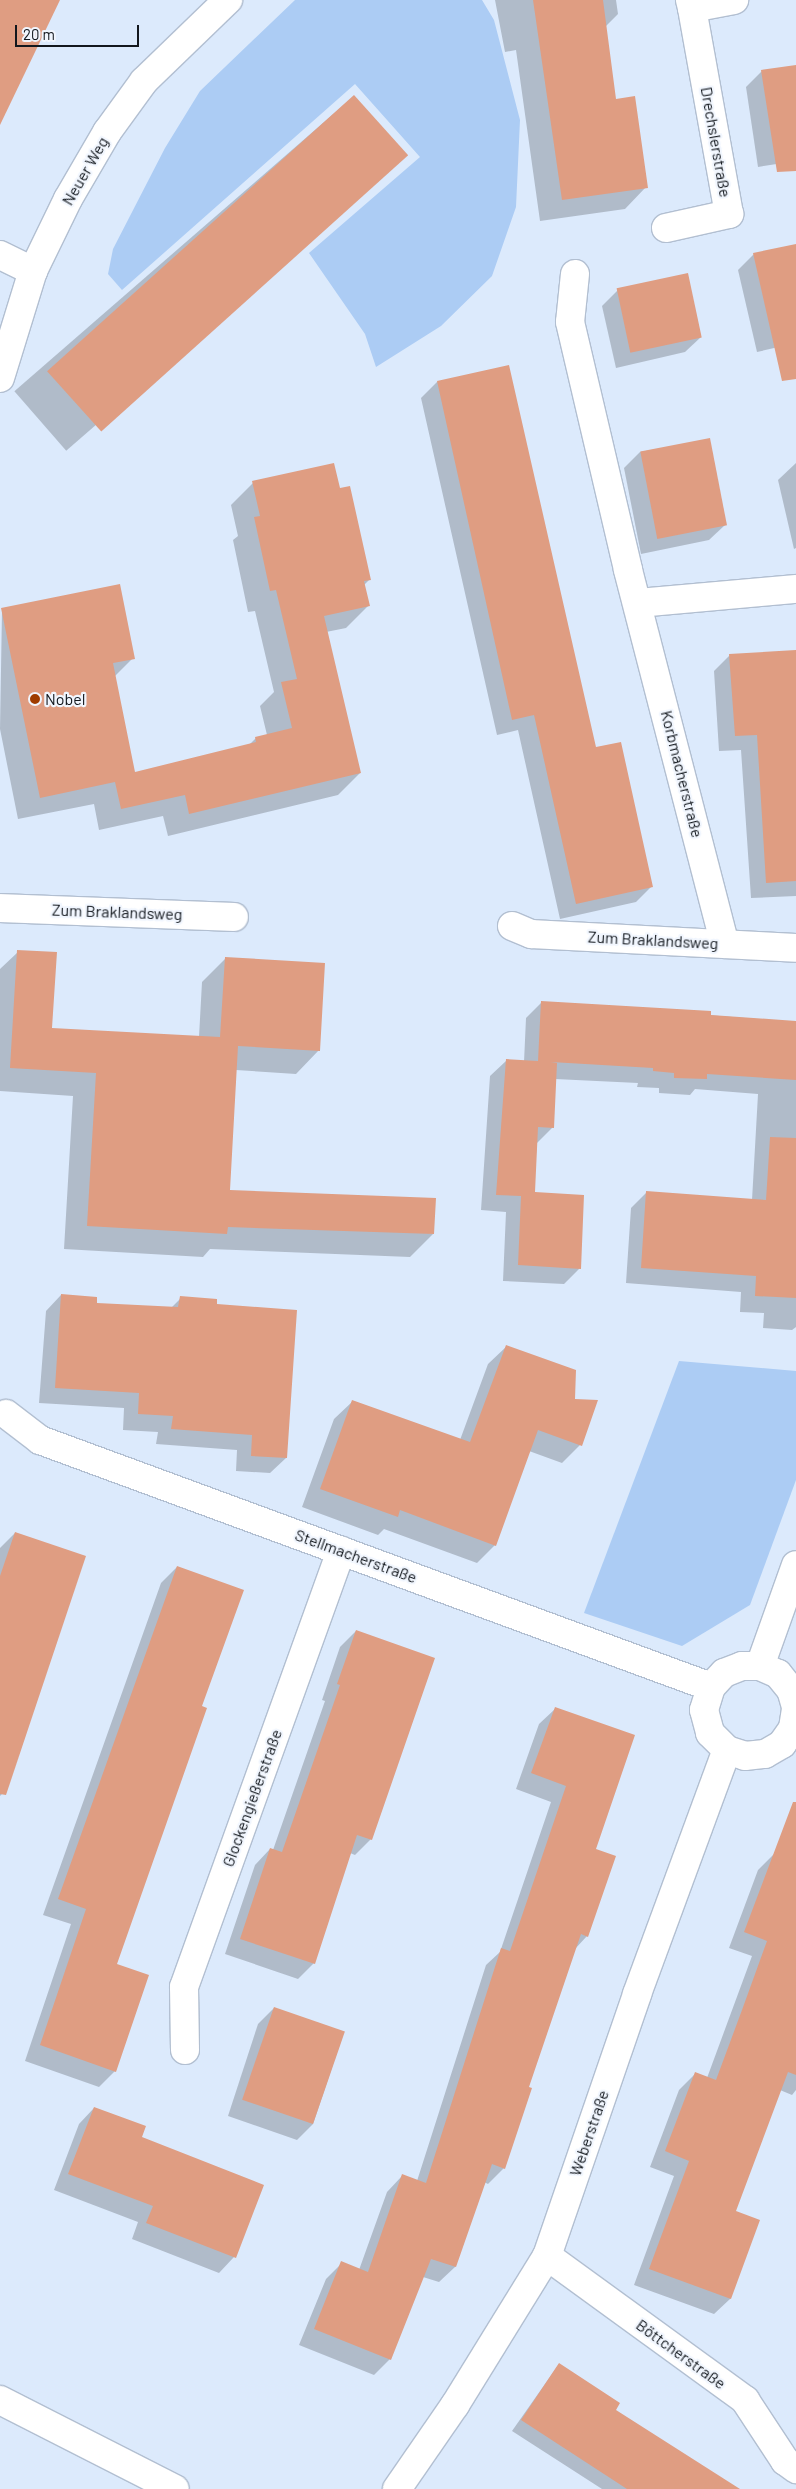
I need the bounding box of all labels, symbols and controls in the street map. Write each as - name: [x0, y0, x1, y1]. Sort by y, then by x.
- scale bar: [18, 15, 141, 47]
- text: 20 m: [23, 25, 55, 43]
- street label: Drechslerstraße: [697, 85, 735, 199]
- street label: Neuer Weg: [58, 133, 112, 209]
- place label: Nobel: [45, 689, 85, 709]
- marker: Nobel: [29, 693, 41, 705]
- street label: Korbmacherstraße: [657, 708, 707, 840]
- street label: Zum Braklandsweg: [51, 900, 183, 924]
- street label: Zum Braklandsweg: [587, 927, 719, 953]
- street label: Stellmacherstraße: [292, 1525, 420, 1587]
- street label: Glockengießerstraße: [218, 1727, 286, 1869]
- street label: Weberstraße: [565, 2088, 613, 2178]
- street label: Böttcherstraße: [632, 2315, 730, 2393]

